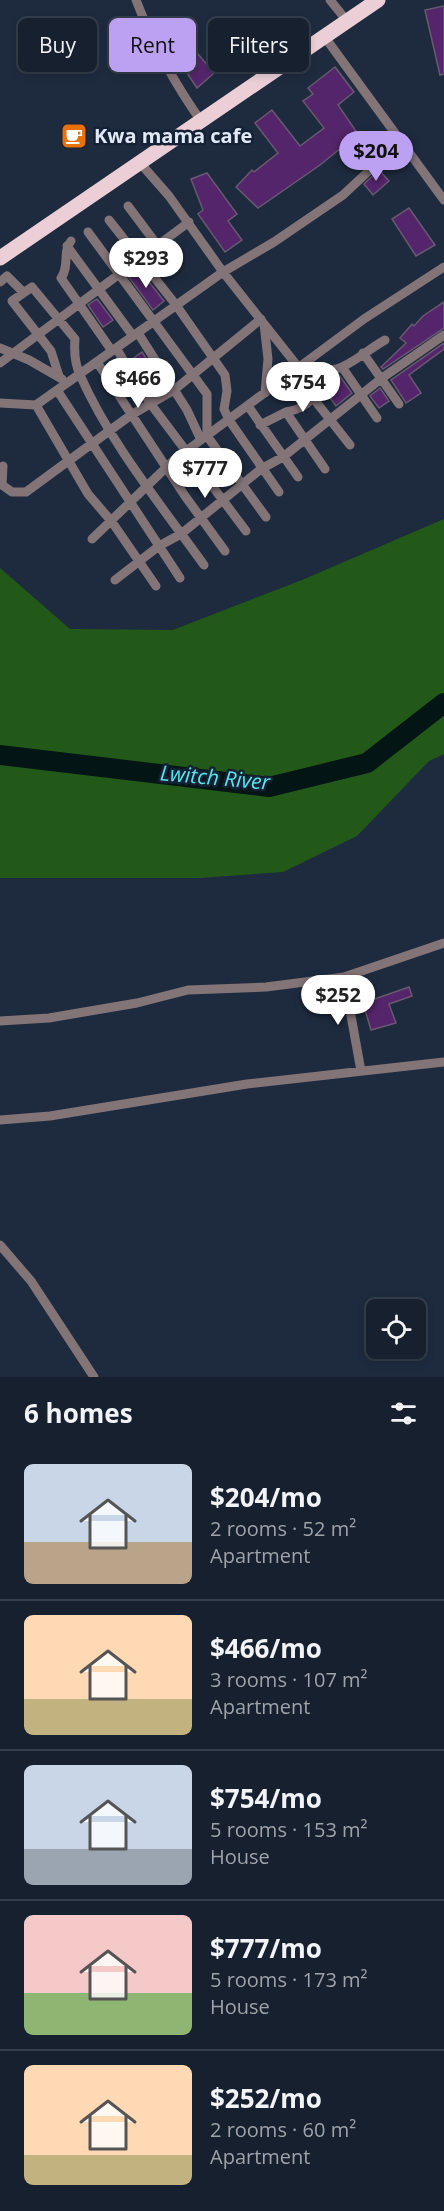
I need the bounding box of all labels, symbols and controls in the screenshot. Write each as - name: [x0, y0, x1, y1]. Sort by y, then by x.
- chip: Buy: [18, 18, 97, 72]
- chip: Rent: [109, 18, 196, 72]
- chip: Filters: [208, 18, 309, 72]
- cafe icon: Kwa mama cafe: [59, 121, 89, 151]
- place label: Kwa mama cafe: [94, 122, 252, 149]
- pin: $204: [340, 131, 412, 182]
- text: $204: [353, 137, 399, 164]
- pin: $293: [110, 238, 182, 289]
- text: $293: [123, 244, 169, 271]
- pin: $466: [102, 358, 174, 409]
- pin: $754: [267, 362, 339, 413]
- text: $466: [115, 364, 161, 391]
- text: $754: [280, 368, 326, 395]
- pin: $777: [169, 448, 241, 499]
- text: $777: [182, 454, 228, 481]
- water label: Lwitch River: [159, 758, 272, 796]
- pin: $252: [302, 975, 374, 1026]
- text: $252: [315, 981, 361, 1008]
- map controls: [366, 1299, 426, 1359]
- button: locate: [366, 1299, 426, 1359]
- text: 6 homes: [24, 1395, 133, 1431]
- icon: filters: [387, 1397, 420, 1430]
- text: $204/mo: [210, 1479, 322, 1515]
- icon: home: [72, 1488, 144, 1560]
- text: 2 rooms · 52 m²: [210, 1515, 356, 1542]
- text: Apartment: [210, 1542, 310, 1569]
- text: $466/mo: [210, 1630, 322, 1666]
- icon: home: [72, 1639, 144, 1711]
- text: 3 rooms · 107 m²: [210, 1666, 368, 1693]
- text: Apartment: [210, 1693, 310, 1720]
- text: $754/mo: [210, 1780, 322, 1816]
- icon: home: [72, 1789, 144, 1861]
- text: 5 rooms · 153 m²: [210, 1816, 368, 1843]
- text: House: [210, 1843, 270, 1870]
- text: $777/mo: [210, 1930, 322, 1966]
- icon: home: [72, 1939, 144, 2011]
- text: 5 rooms · 173 m²: [210, 1966, 368, 1993]
- text: House: [210, 1993, 270, 2020]
- text: $252/mo: [210, 2080, 322, 2116]
- icon: home: [72, 2089, 144, 2161]
- text: 2 rooms · 60 m²: [210, 2116, 356, 2143]
- text: Apartment: [210, 2143, 310, 2170]

